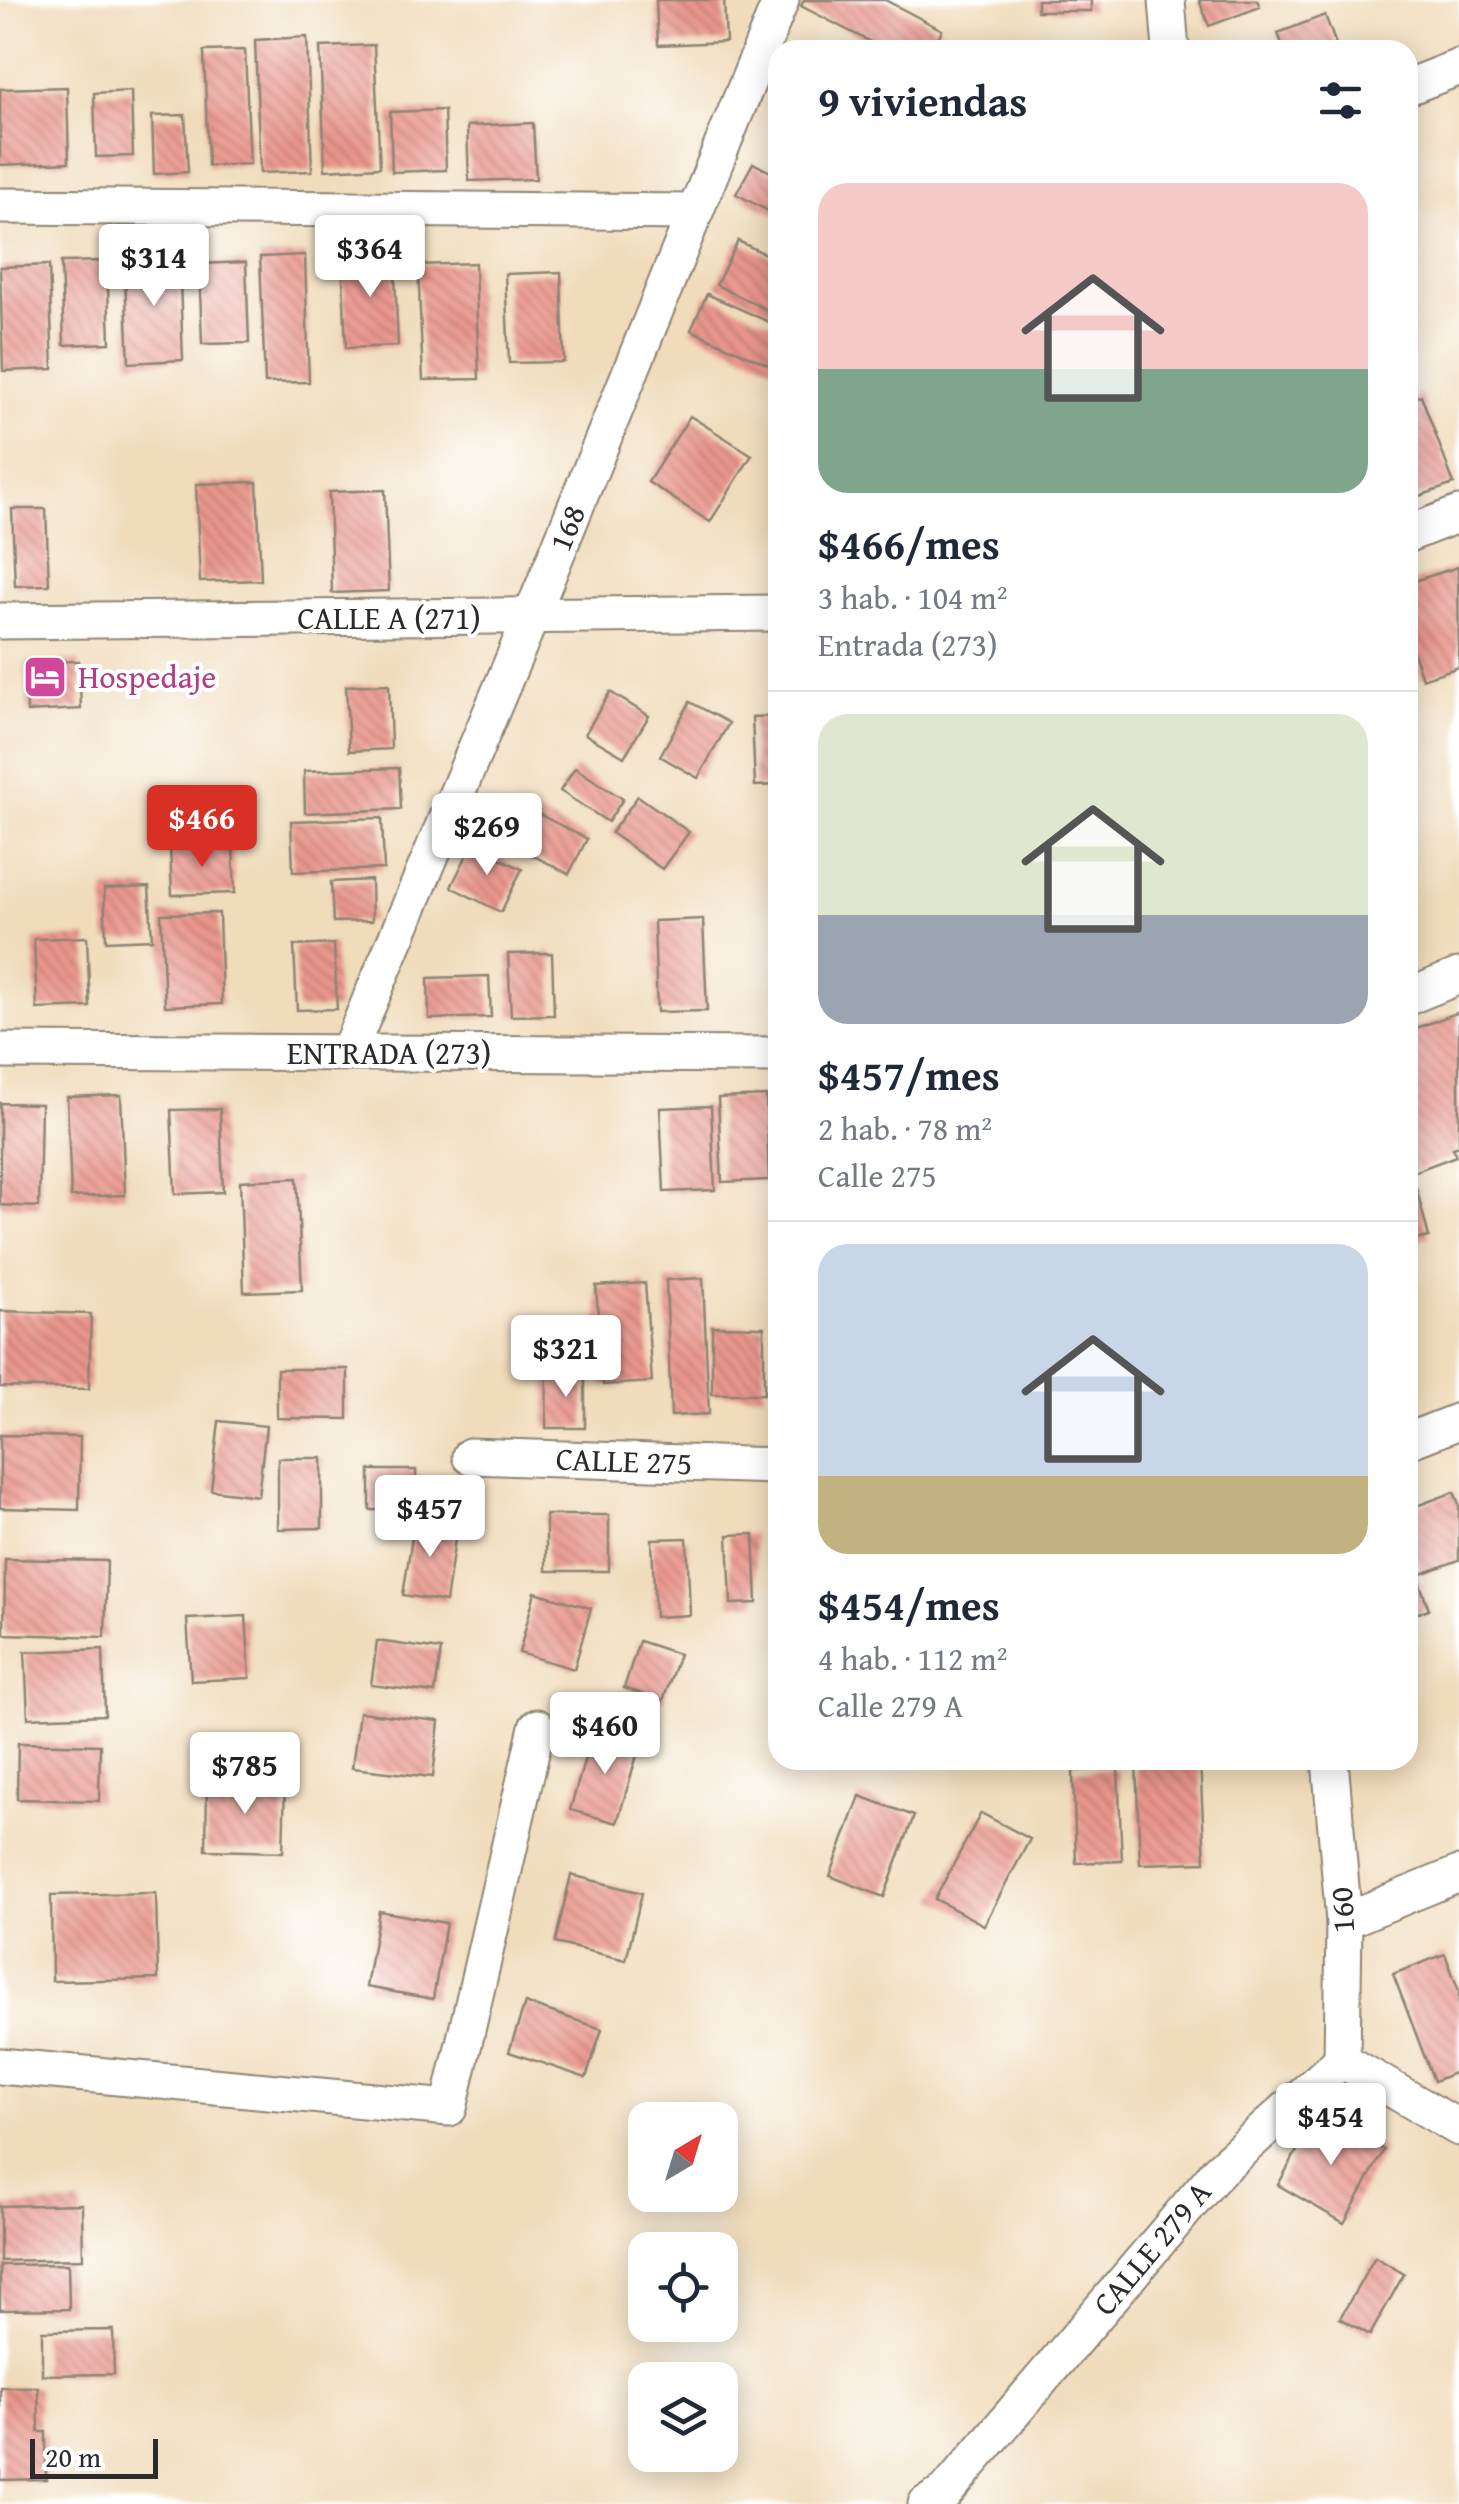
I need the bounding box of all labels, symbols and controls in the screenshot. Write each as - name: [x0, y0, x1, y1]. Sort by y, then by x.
- text: 9 viviendas: [818, 70, 1027, 131]
- icon: filters: [1313, 73, 1368, 128]
- pin: $364: [311, 215, 429, 300]
- pin: $314: [95, 224, 213, 309]
- text: $364: [337, 224, 403, 271]
- text: $314: [121, 233, 187, 280]
- icon: home: [1003, 248, 1183, 428]
- street label: 168: [536, 498, 597, 558]
- text: $466/mes: [818, 513, 1000, 574]
- text: 3 hab. · 104 m²: [818, 574, 1007, 621]
- street label: CALLE A (271): [297, 594, 481, 641]
- text: Entrada (273): [818, 621, 998, 668]
- place label: Hospedaje: [78, 653, 216, 700]
- hotel icon: Hospedaje: [22, 654, 68, 700]
- icon: home: [1003, 779, 1183, 959]
- pin: $466: [143, 785, 261, 870]
- pin: $269: [428, 793, 546, 878]
- text: $466: [169, 794, 235, 841]
- text: $269: [454, 802, 520, 849]
- street label: ENTRADA (273): [287, 1029, 491, 1076]
- text: $457/mes: [818, 1044, 1000, 1105]
- text: 2 hab. · 78 m²: [818, 1105, 992, 1152]
- text: Calle 275: [818, 1152, 937, 1199]
- icon: home: [1003, 1309, 1183, 1489]
- pin: $321: [507, 1315, 625, 1400]
- text: $321: [533, 1324, 599, 1371]
- street label: CALLE 275: [555, 1435, 693, 1486]
- pin: $457: [371, 1475, 489, 1560]
- text: $457: [397, 1484, 463, 1531]
- text: $454/mes: [818, 1574, 1000, 1635]
- text: 4 hab. · 112 m²: [818, 1635, 1007, 1682]
- text: Calle 279 A: [818, 1682, 963, 1729]
- pin: $460: [546, 1692, 664, 1777]
- text: $460: [572, 1701, 638, 1748]
- pin: $785: [186, 1732, 304, 1817]
- text: $785: [212, 1741, 278, 1788]
- street label: 160: [1317, 1886, 1366, 1934]
- pin: $454: [1272, 2083, 1390, 2168]
- text: $454: [1298, 2092, 1364, 2139]
- north arrow: [628, 2102, 738, 2212]
- map controls: [628, 2102, 738, 2472]
- street label: CALLE 279 A: [1081, 2170, 1222, 2325]
- button: locate: [628, 2232, 738, 2342]
- button: layers: [628, 2362, 738, 2472]
- scale bar: [30, 2434, 158, 2478]
- text: 20 m: [45, 2436, 101, 2477]

